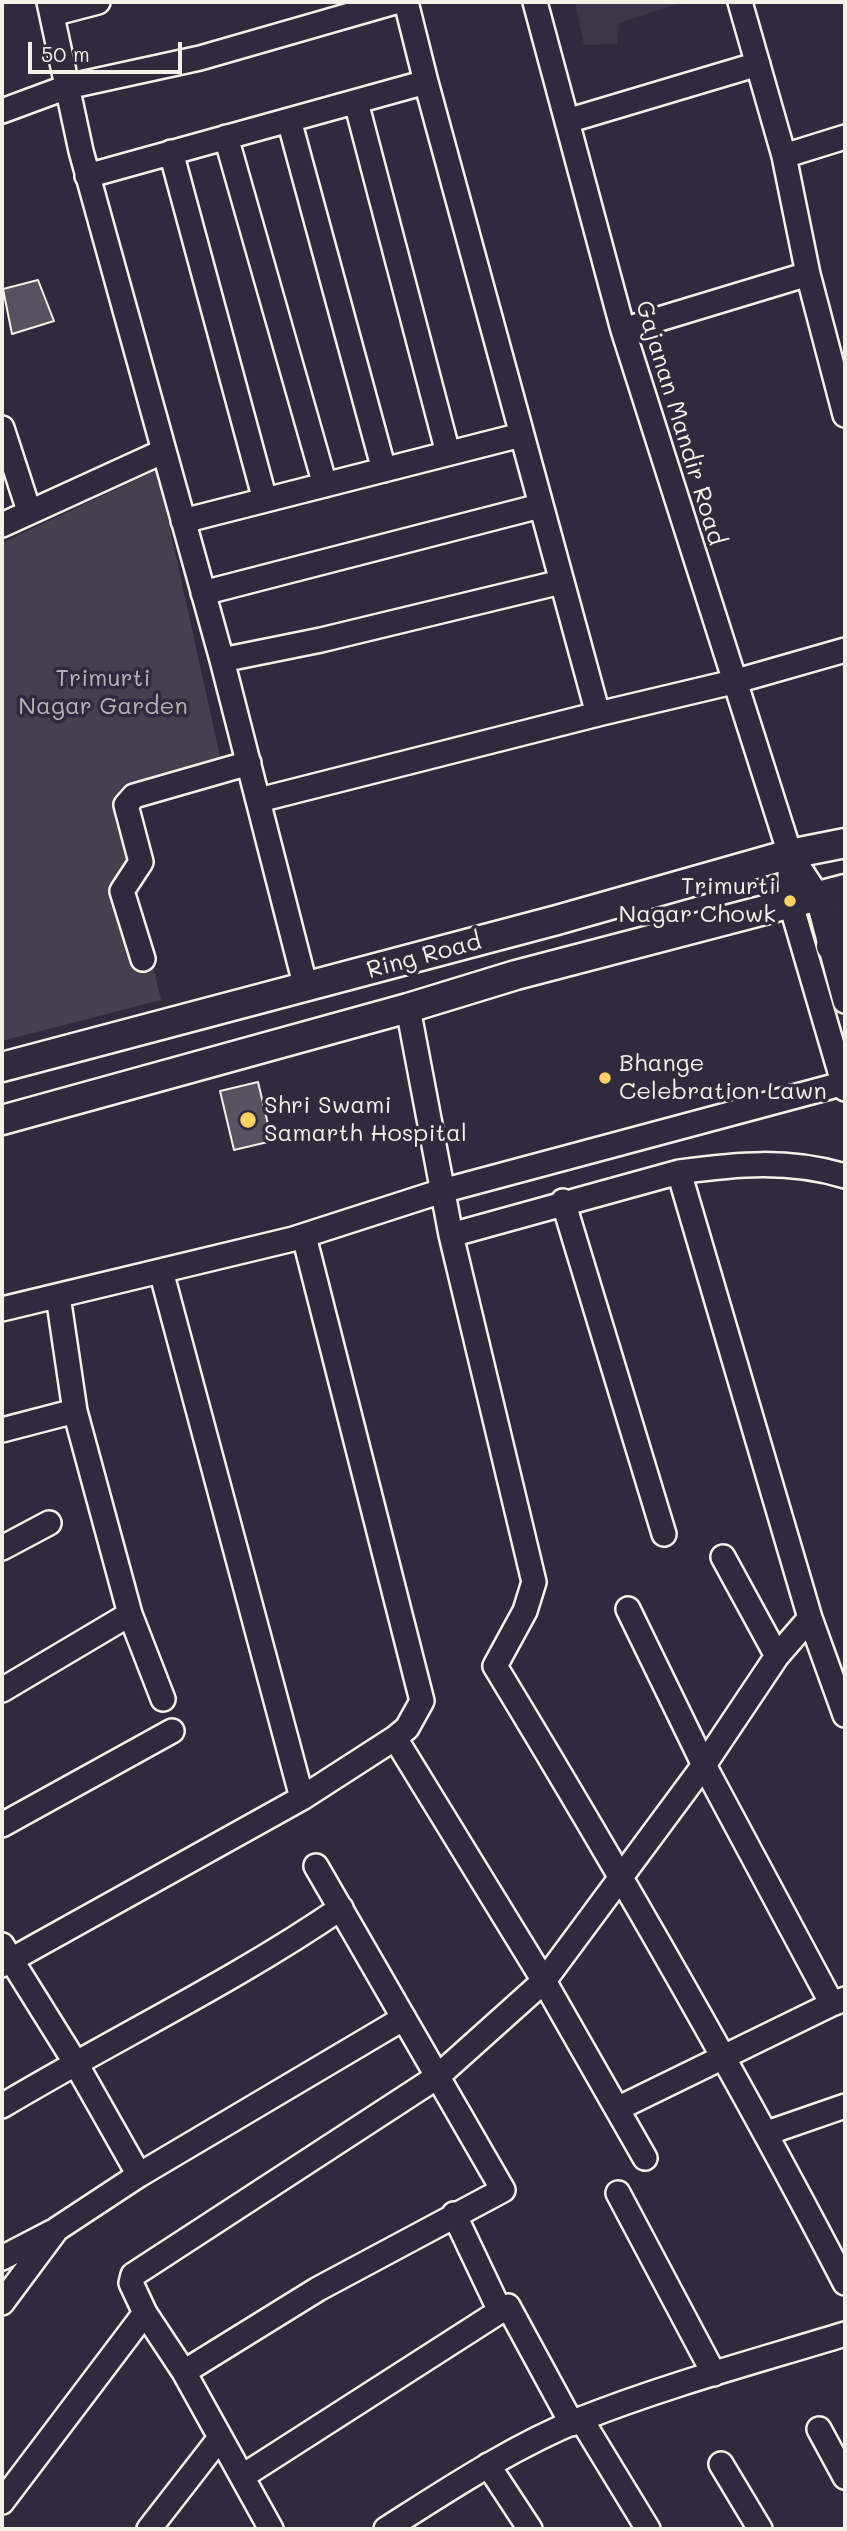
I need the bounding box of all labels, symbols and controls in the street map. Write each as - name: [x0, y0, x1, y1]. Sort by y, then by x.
- scale bar: [32, 28, 186, 72]
- text: 50 m: [41, 40, 90, 67]
- street label: Gajanan Mandir Road: [629, 297, 731, 549]
- park label: Trimurti Nagar Garden: [18, 665, 188, 721]
- place label: Trimurti Nagar Chowk: [618, 873, 776, 929]
- marker: Trimurti Nagar Chowk: [782, 893, 798, 909]
- street label: Ring Road: [364, 927, 484, 985]
- place label: Bhange Celebration Lawn: [619, 1050, 827, 1106]
- marker: Bhange Celebration Lawn: [597, 1070, 613, 1086]
- place label: Shri Swami Samarth Hospital: [264, 1092, 467, 1148]
- marker: Shri Swami Samarth Hospital: [238, 1110, 258, 1130]

